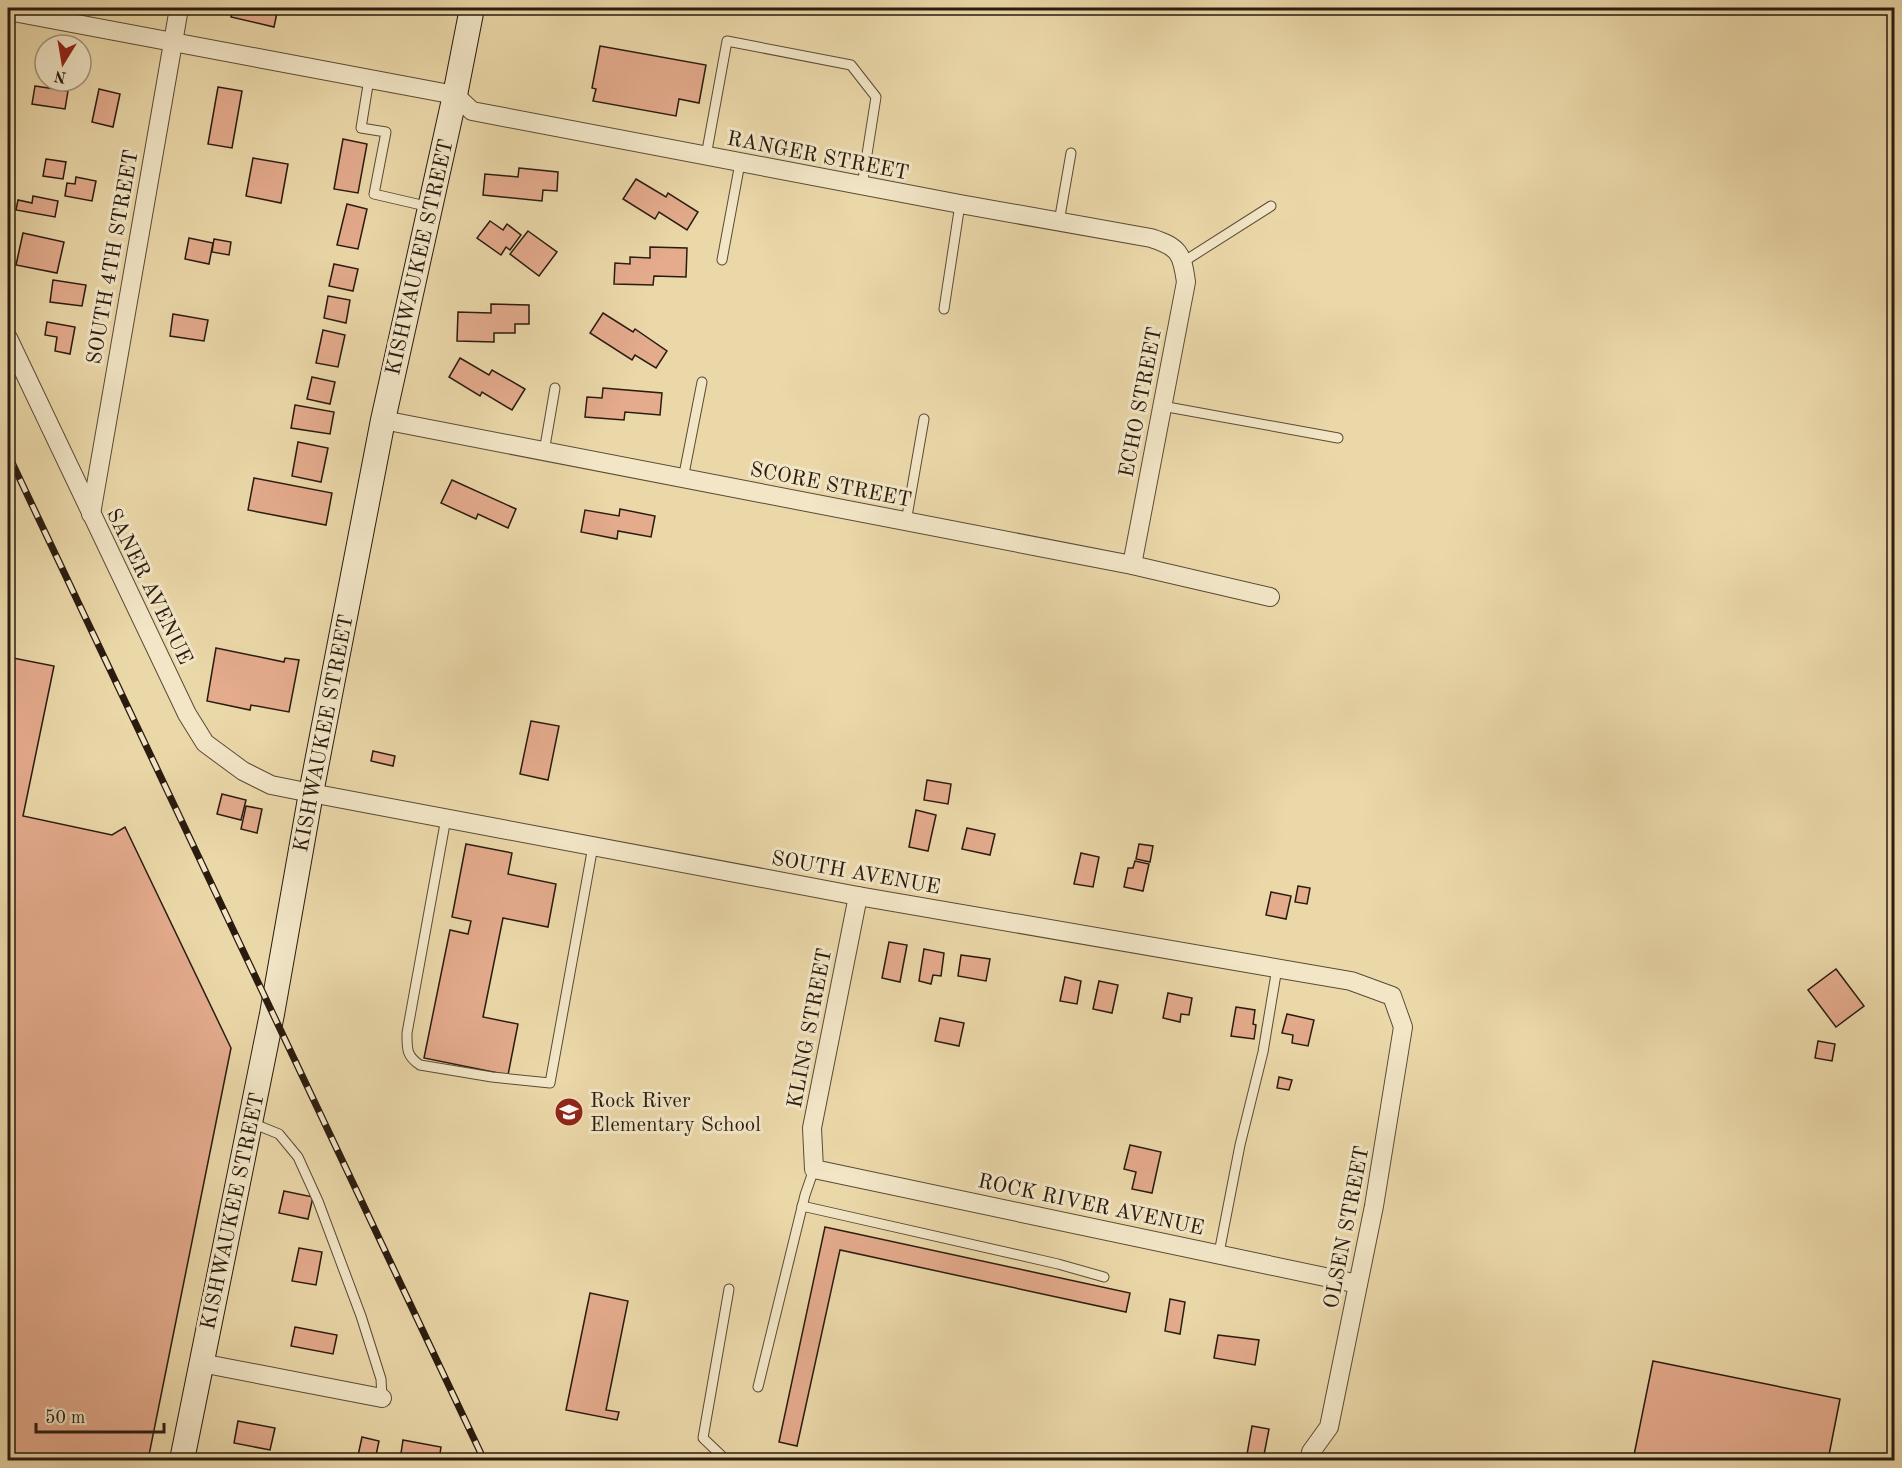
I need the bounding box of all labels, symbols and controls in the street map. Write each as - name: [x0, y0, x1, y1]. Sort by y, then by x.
- north arrow: [33, 33, 93, 93]
- text: N: [52, 67, 68, 85]
- street label: RANGER STREET: [725, 129, 910, 184]
- street label: KISHWAUKEE STREET: [383, 137, 458, 377]
- street label: SOUTH 4TH STREET: [84, 148, 143, 366]
- street label: ECHO STREET: [1117, 325, 1166, 479]
- street label: SCORE STREET: [748, 459, 913, 511]
- street label: SANER AVENUE: [102, 505, 195, 668]
- street label: KISHWAUKEE STREET: [291, 613, 358, 854]
- street label: SOUTH AVENUE: [770, 848, 942, 899]
- street label: KLING STREET: [785, 947, 836, 1110]
- street label: KISHWAUKEE STREET: [198, 1091, 269, 1332]
- place label: Rock River Elementary School: [590, 1091, 761, 1136]
- school or university icon: Rock River Elementary School: [553, 1096, 585, 1128]
- street label: OLSEN STREET: [1321, 1144, 1374, 1310]
- street label: ROCK RIVER AVENUE: [976, 1171, 1206, 1240]
- scale bar: [36, 1396, 164, 1434]
- text: 50 m: [45, 1409, 85, 1427]

